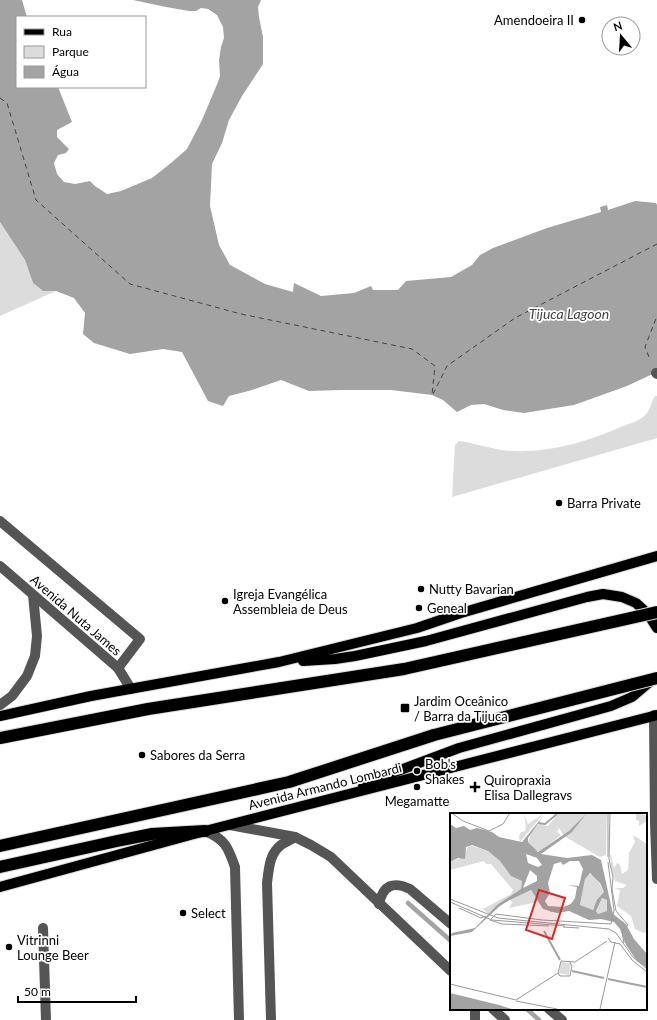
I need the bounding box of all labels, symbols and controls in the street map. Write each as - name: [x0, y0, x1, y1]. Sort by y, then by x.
- place label: Amendoeira II: [494, 12, 574, 28]
- marker: Amendoeira II: [577, 15, 587, 25]
- legend: [16, 16, 146, 88]
- north arrow: [601, 16, 641, 56]
- text: N: [612, 19, 624, 34]
- text: Rua: [52, 24, 72, 39]
- text: Parque: [52, 44, 89, 59]
- text: Água: [52, 64, 79, 79]
- water label: Tijuca Lagoon: [529, 305, 609, 322]
- place label: Barra Private: [567, 495, 641, 511]
- marker: Barra Private: [554, 498, 564, 508]
- street label: Avenida Nuta James: [27, 571, 125, 659]
- place label: Nutty Bavarian: [429, 581, 514, 597]
- marker: Nutty Bavarian: [416, 584, 426, 594]
- place label: Igreja Evangélica Assembleia de Deus: [233, 586, 348, 617]
- marker: Igreja Evangélica Assembleia de Deus: [220, 596, 230, 606]
- place label: Geneal: [427, 600, 467, 616]
- marker: Geneal: [414, 603, 424, 613]
- place label: Jardim Oceânico / Barra da Tijuca: [414, 693, 508, 724]
- marker: Jardim Oceânico / Barra da Tijuca: [399, 702, 411, 714]
- place label: Sabores da Serra: [150, 747, 245, 763]
- marker: Sabores da Serra: [137, 750, 147, 760]
- place label: Bob's Shakes: [425, 756, 465, 787]
- street label: Avenida Armando Lombardi: [247, 759, 403, 813]
- marker: Bob's Shakes: [412, 766, 422, 776]
- place label: Quiropraxia Elisa Dallegravs: [484, 772, 573, 803]
- marker: Quiropraxia Elisa Dallegravs: [469, 781, 481, 793]
- marker: Megamatte: [412, 782, 422, 792]
- place label: Megamatte: [385, 793, 450, 809]
- inset map: [450, 813, 647, 1010]
- place label: Select: [191, 905, 226, 921]
- marker: Select: [178, 908, 188, 918]
- place label: Vitrinni Lounge Beer: [17, 932, 89, 963]
- marker: Vitrinni Lounge Beer: [4, 942, 14, 952]
- scale bar: [18, 978, 136, 1004]
- text: 50 m: [24, 984, 51, 999]

